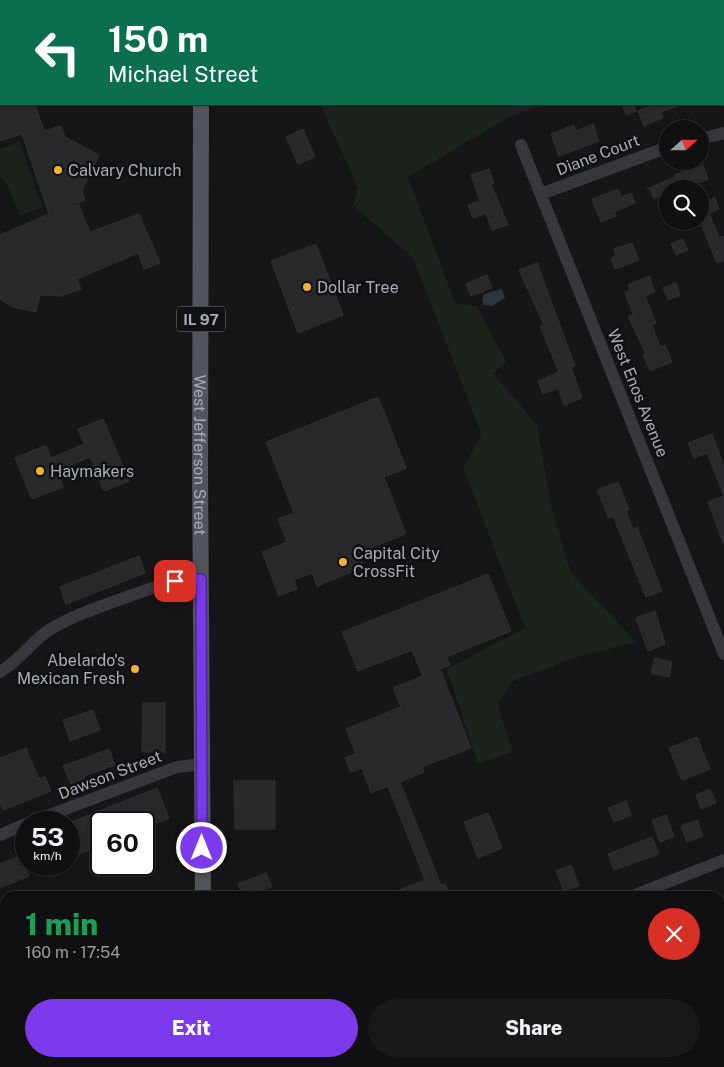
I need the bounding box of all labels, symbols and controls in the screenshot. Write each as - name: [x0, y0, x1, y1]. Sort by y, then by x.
- text: 150 m: [108, 19, 208, 60]
- icon: left: [25, 20, 90, 85]
- text: Michael Street: [108, 61, 258, 87]
- north arrow: [659, 120, 709, 170]
- map controls: [659, 120, 709, 230]
- street label: Diane Court: [554, 130, 642, 180]
- place label: Calvary Church: [68, 161, 181, 180]
- marker: Calvary Church: [52, 164, 64, 176]
- button: search: [659, 180, 709, 230]
- place label: Dollar Tree: [317, 278, 399, 297]
- marker: Dollar Tree: [301, 281, 313, 293]
- road number: IL 97: [177, 306, 225, 332]
- street label: West Enos Avenue: [604, 326, 672, 460]
- street label: West Jefferson Street: [190, 374, 210, 536]
- place label: Haymakers: [50, 462, 134, 481]
- marker: Haymakers: [34, 465, 46, 477]
- place label: Capital City CrossFit: [353, 544, 440, 581]
- marker: Capital City CrossFit: [337, 556, 349, 568]
- pin: [154, 560, 196, 602]
- icon: arrive: [161, 567, 189, 595]
- place label: Abelardo's Mexican Fresh: [17, 651, 125, 688]
- marker: Abelardo's Mexican Fresh: [129, 663, 141, 675]
- street label: Dawson Street: [56, 747, 164, 803]
- speed limit sign: 60: [90, 811, 155, 876]
- position arrow: [175, 821, 227, 873]
- text: 53: [31, 822, 64, 852]
- text: km/h: [33, 849, 62, 863]
- text: 1 min: [25, 906, 98, 942]
- button: close: [648, 908, 700, 960]
- text: 160 m · 17:54: [25, 943, 120, 962]
- button: Exit: [25, 999, 358, 1057]
- button: Share: [368, 999, 700, 1057]

